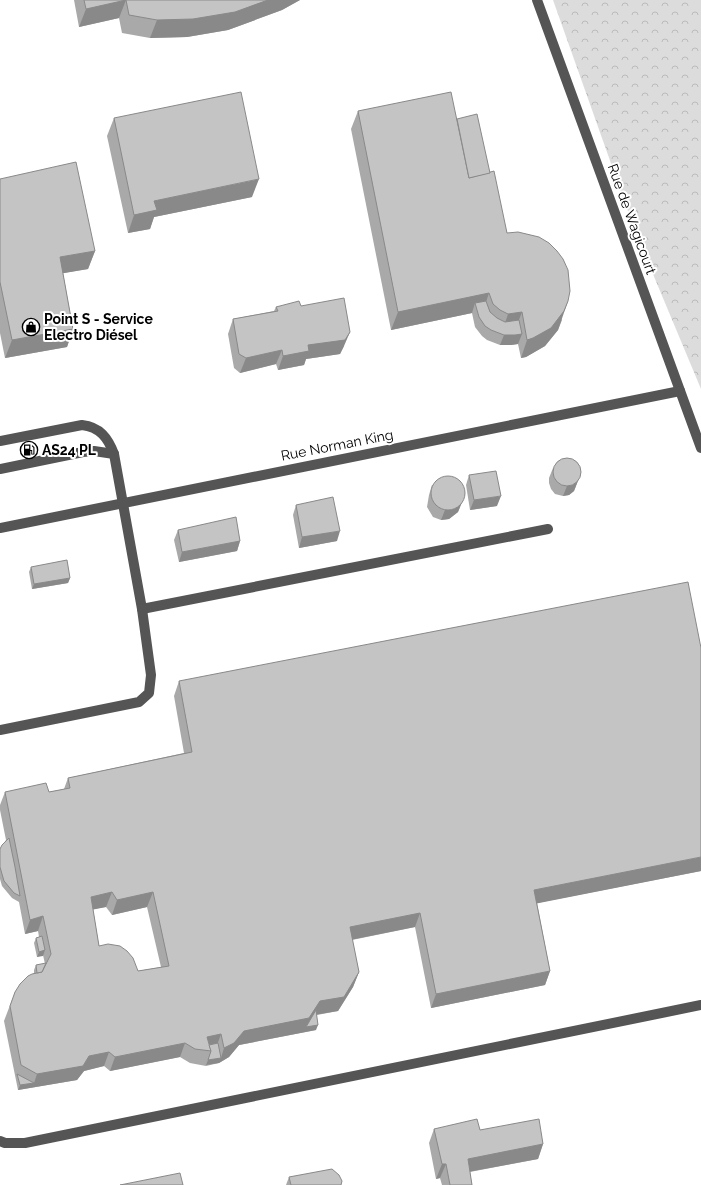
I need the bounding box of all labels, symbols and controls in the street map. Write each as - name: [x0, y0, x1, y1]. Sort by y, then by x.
- street label: Rue de Wagicourt: [605, 162, 660, 277]
- place label: Point S - Service Electro Diésel: [44, 311, 153, 343]
- shop icon: Point S - Service Electro Diésel: [21, 317, 41, 337]
- street label: Rue Norman King: [279, 426, 395, 464]
- fuel station icon: AS24 PL: [19, 440, 39, 460]
- place label: AS24 PL: [42, 442, 97, 458]

